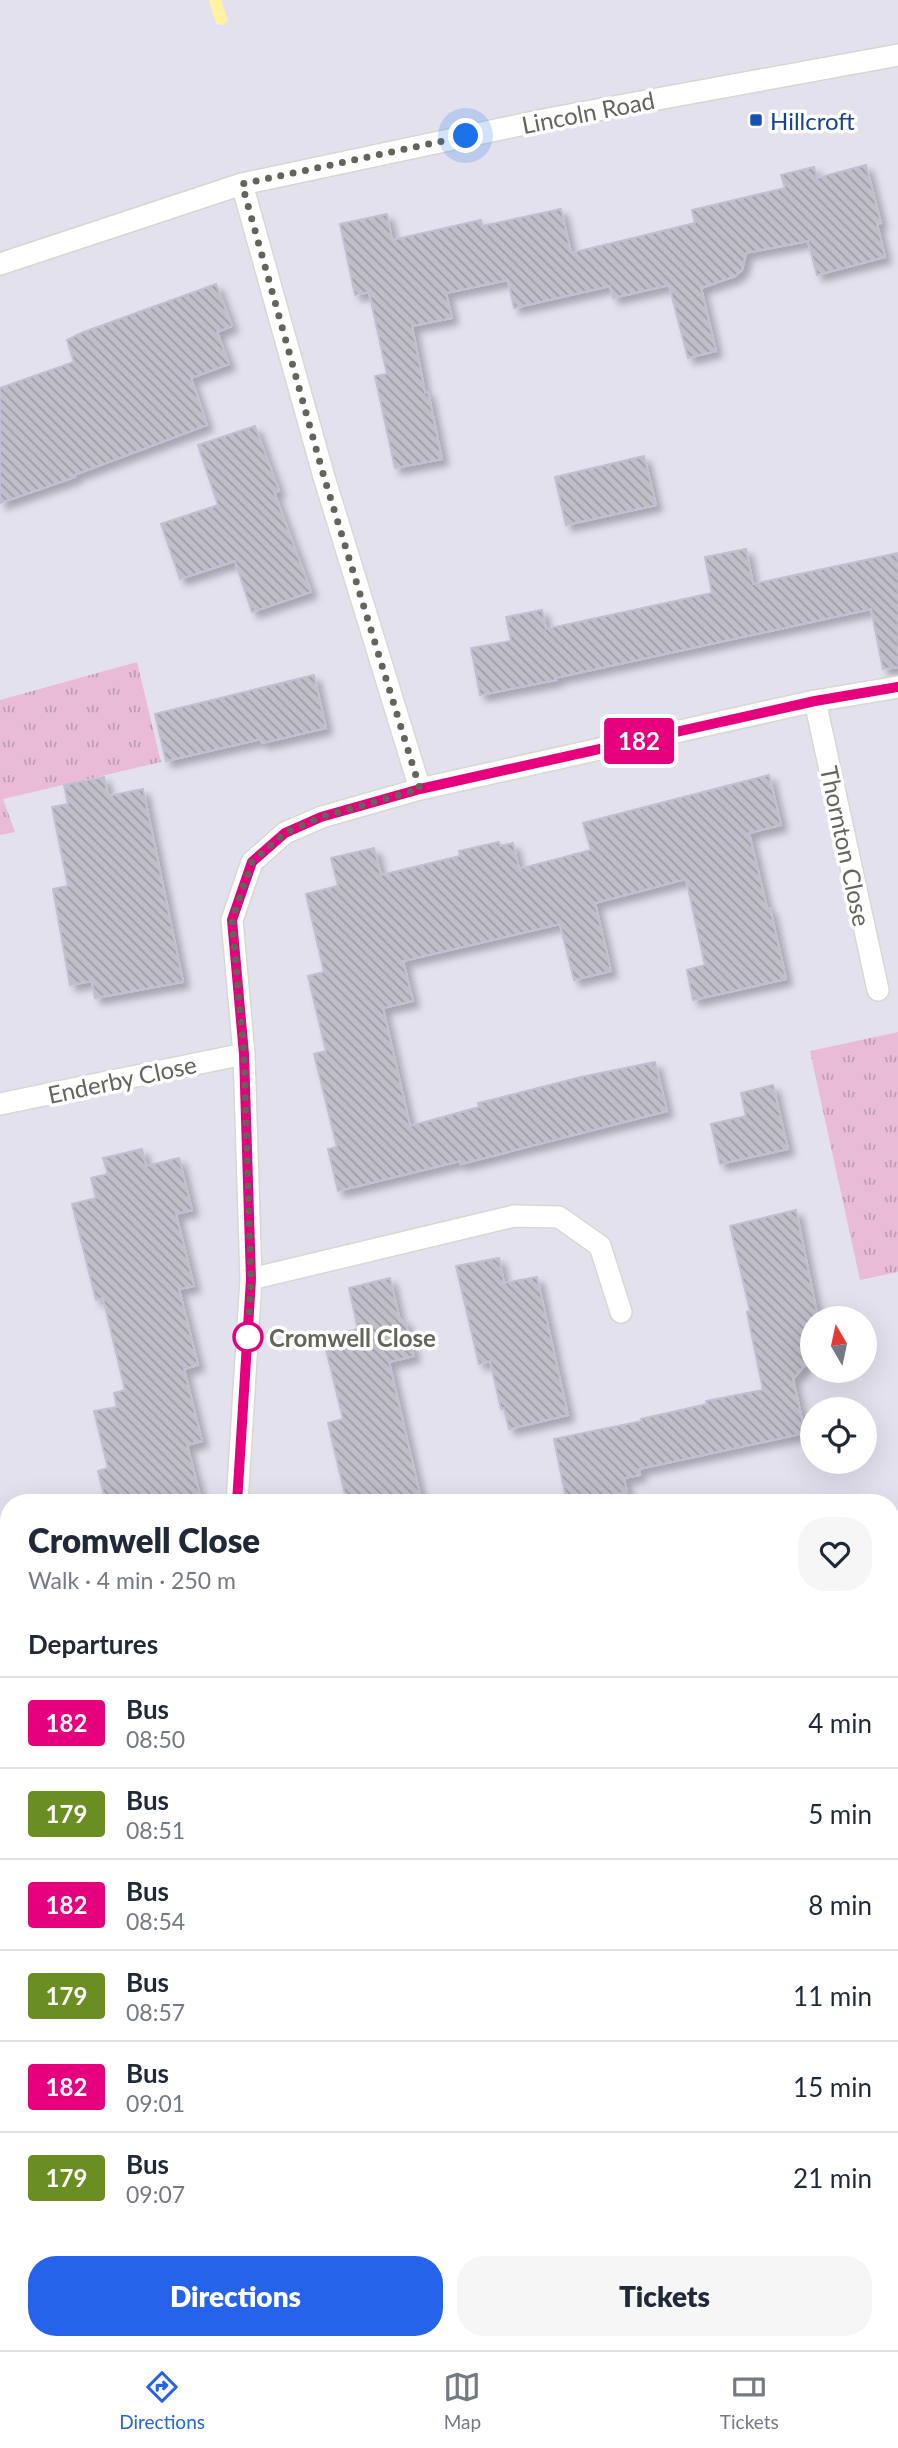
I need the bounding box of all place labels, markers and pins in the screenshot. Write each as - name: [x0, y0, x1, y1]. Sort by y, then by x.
- place label: Hillcroft: [770, 106, 855, 135]
- marker: Hillcroft: [748, 112, 764, 128]
- marker: Cromwell Close: [233, 1322, 263, 1352]
- place label: Cromwell Close: [269, 1323, 436, 1352]

